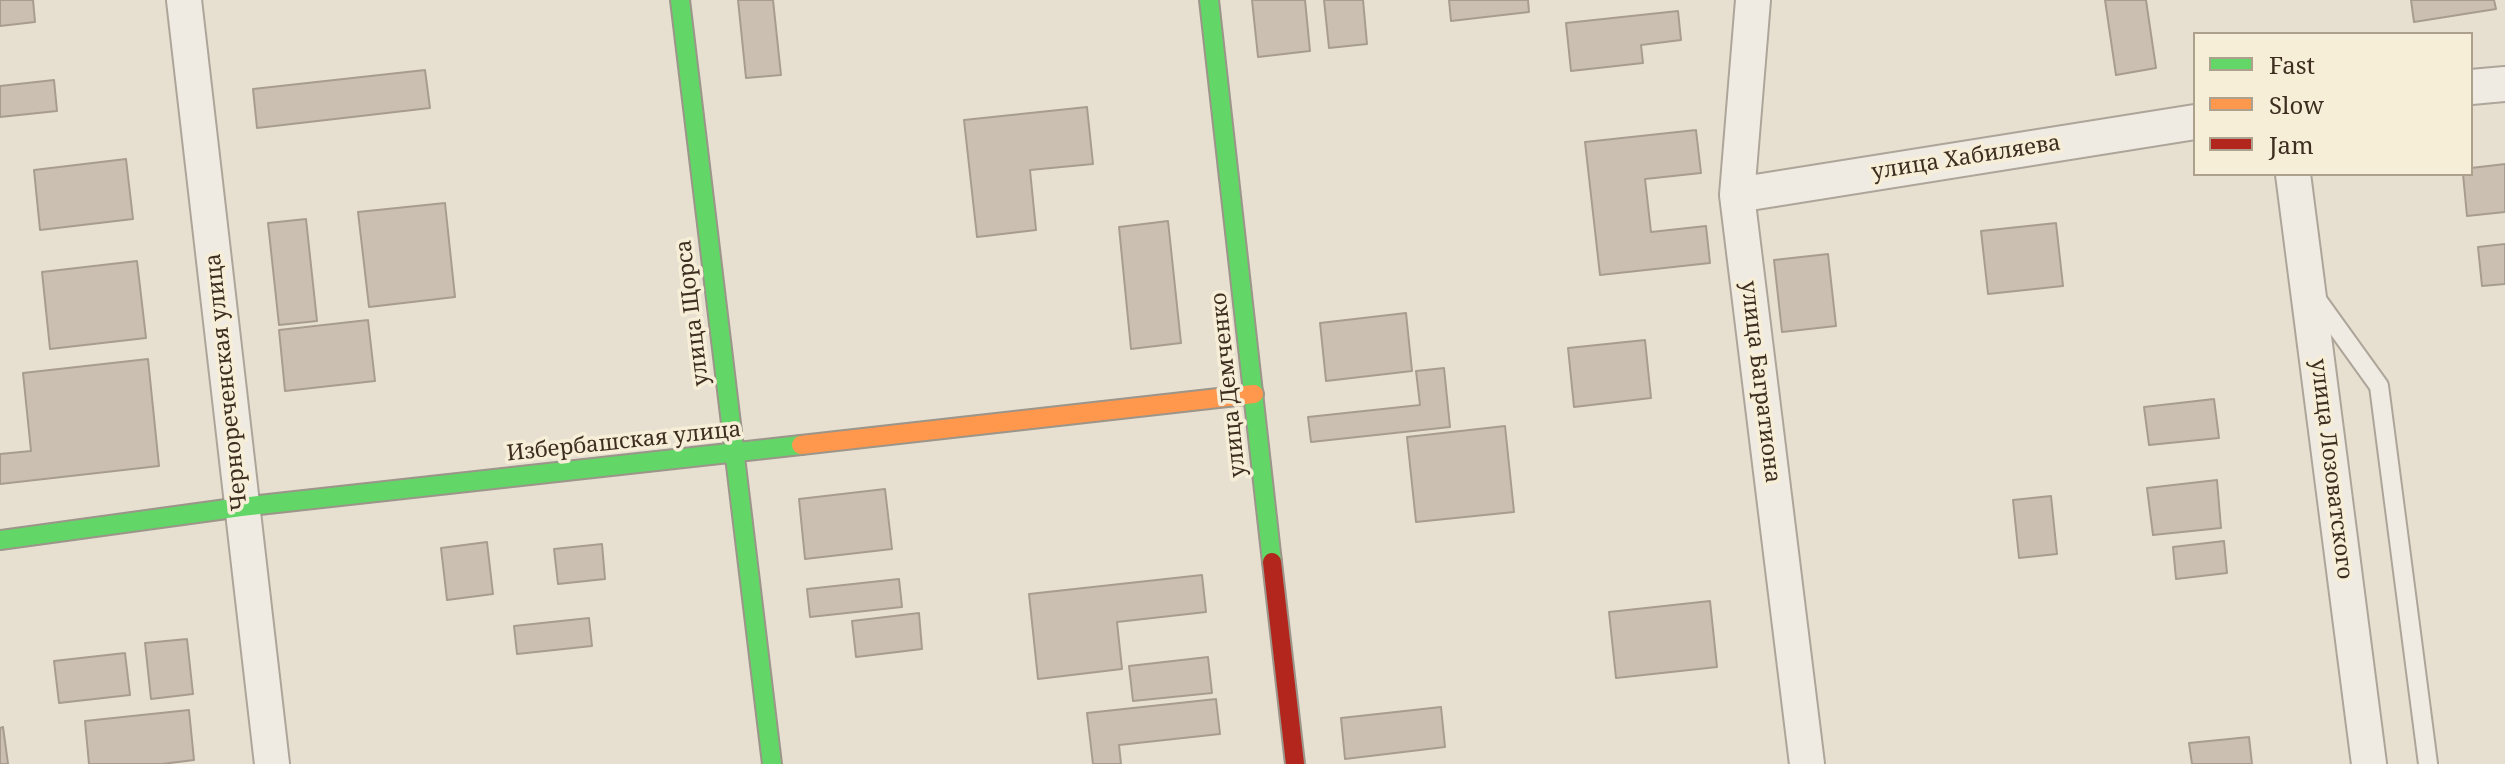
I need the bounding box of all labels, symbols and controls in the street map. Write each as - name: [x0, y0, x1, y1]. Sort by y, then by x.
- legend: [2193, 32, 2473, 176]
- text: Fast: [2269, 48, 2315, 81]
- text: Slow: [2269, 88, 2324, 121]
- text: Jam: [2269, 128, 2314, 161]
- street label: улица Хабиляева: [1870, 130, 2062, 186]
- street label: улица Щорса: [671, 238, 715, 388]
- street label: Чернореченская улица: [200, 252, 254, 512]
- street label: улица Багратиона: [1734, 279, 1786, 485]
- street label: улица Демченко: [1206, 291, 1252, 479]
- street label: улица Лозоватского: [2304, 357, 2358, 581]
- street label: Избербашская улица: [506, 417, 742, 467]

